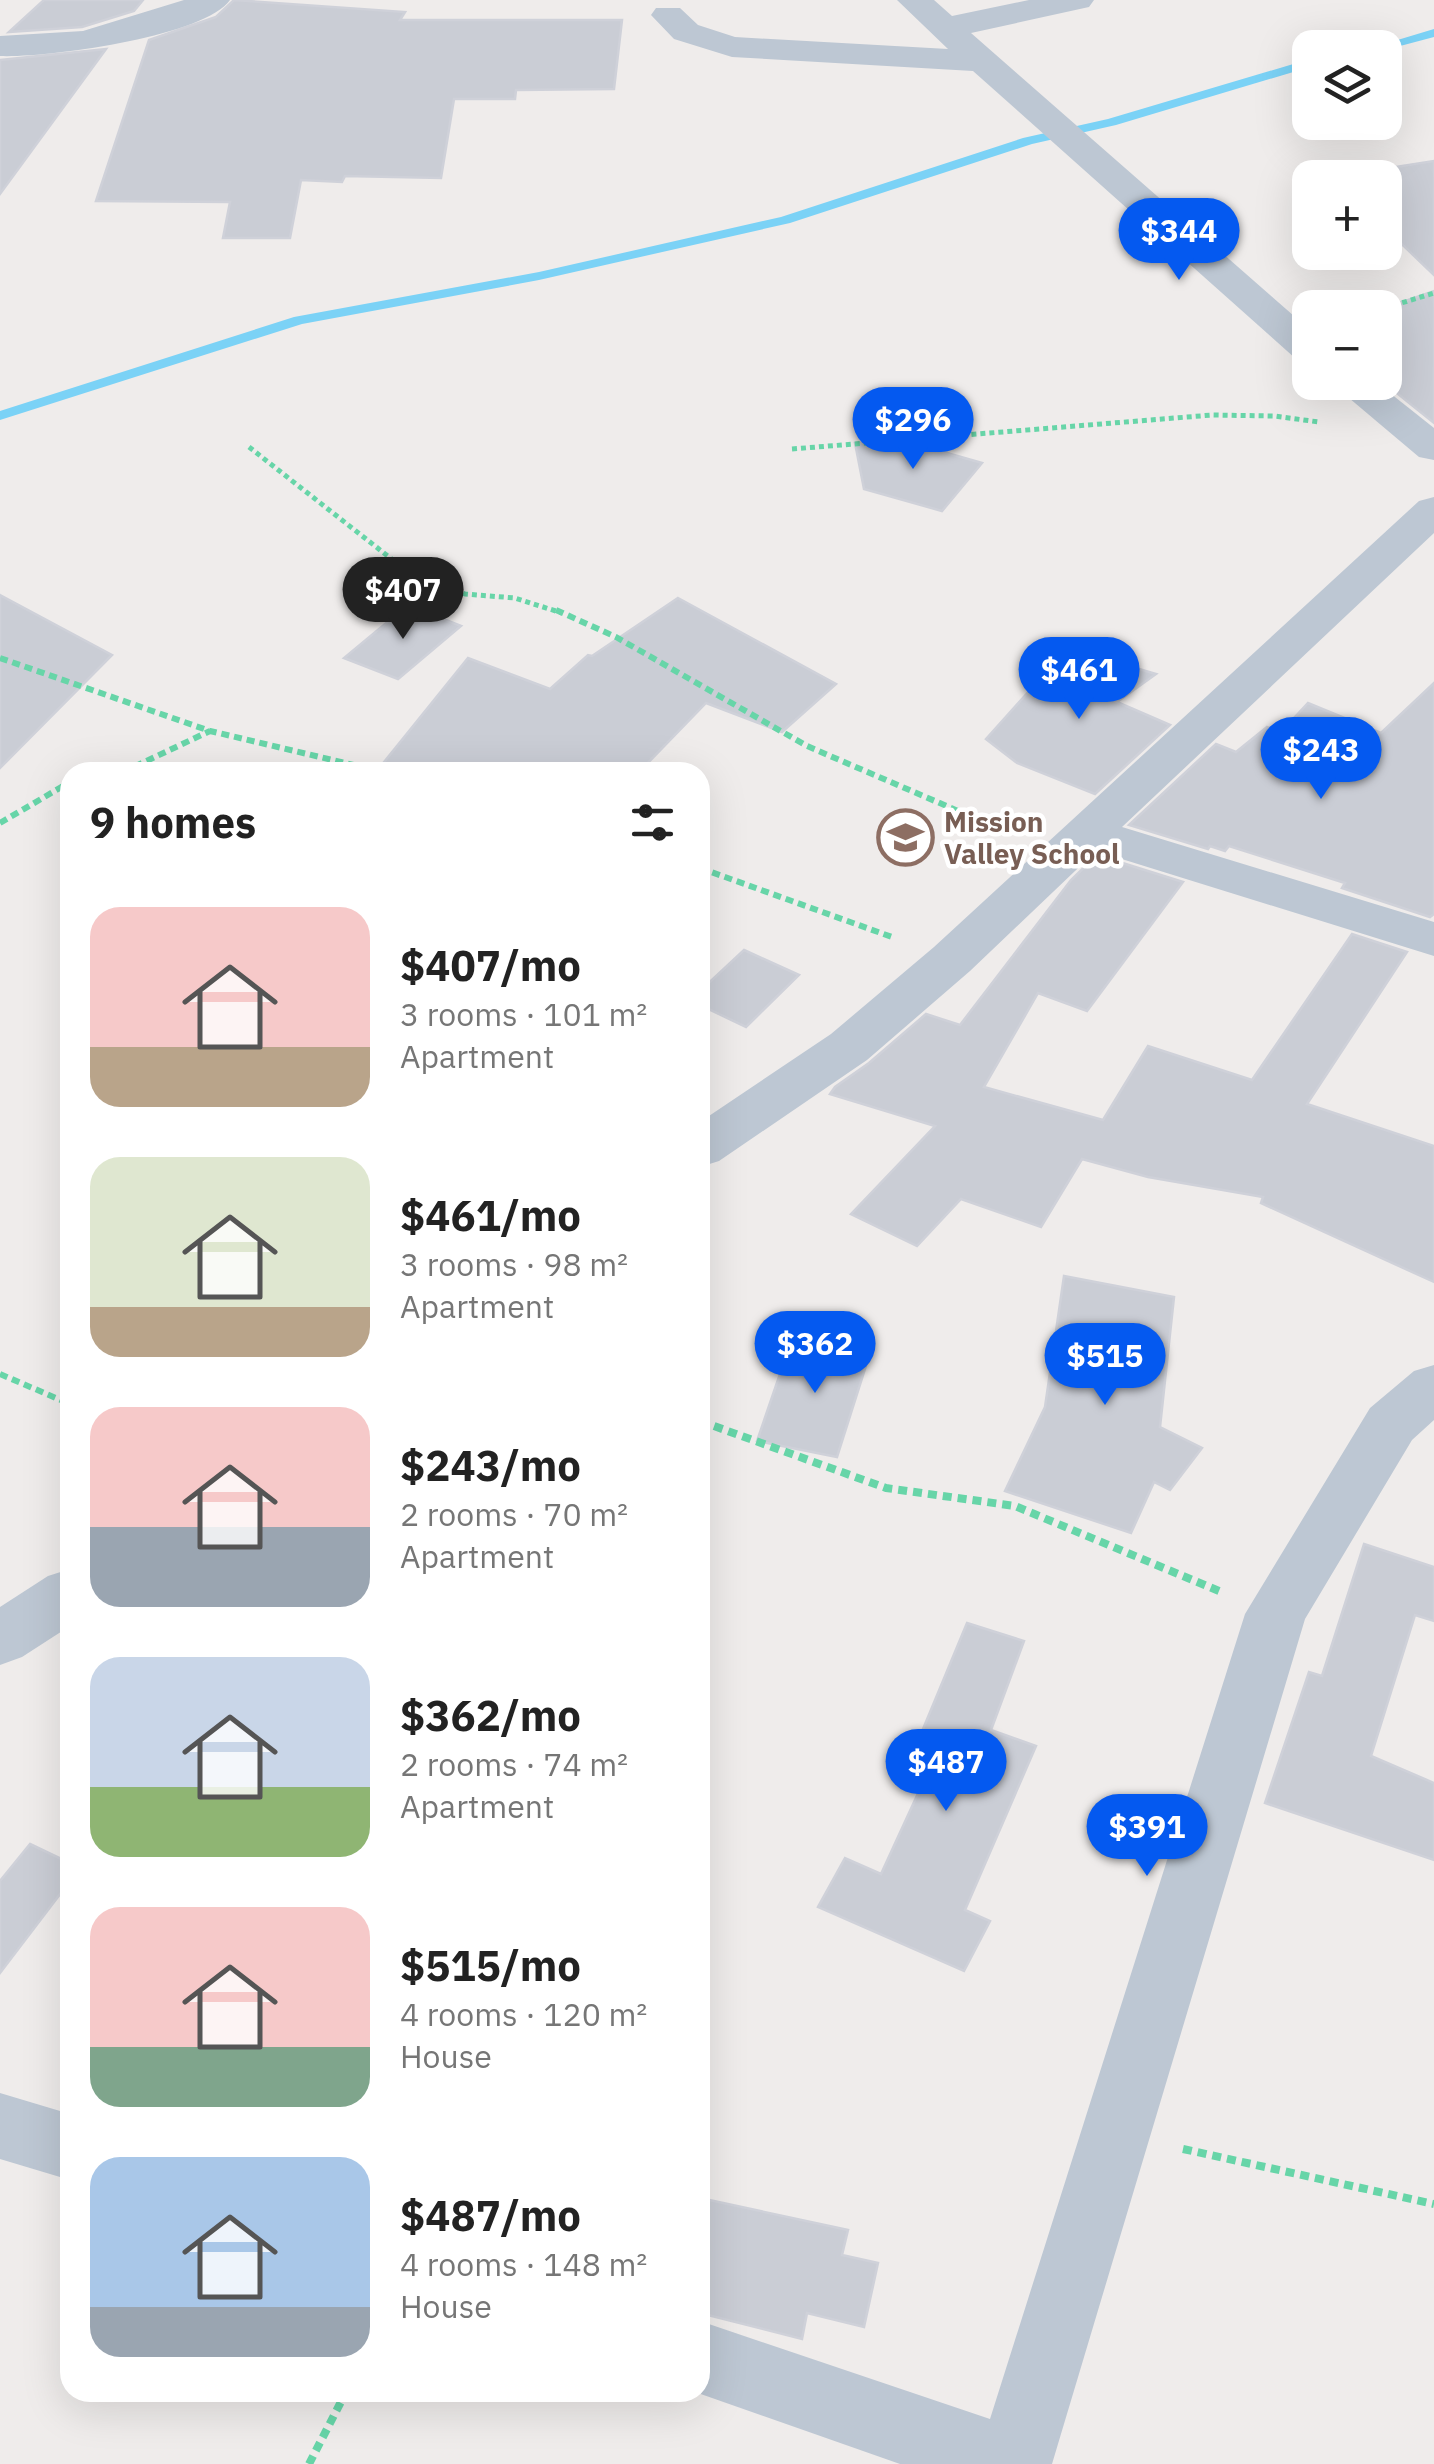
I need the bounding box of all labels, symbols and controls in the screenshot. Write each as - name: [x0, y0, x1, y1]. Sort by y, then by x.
- map controls: [1292, 30, 1402, 400]
- button: layers: [1292, 30, 1402, 140]
- button: +: [1292, 160, 1402, 270]
- pin: $344: [1120, 198, 1238, 283]
- text: $344: [1141, 209, 1217, 251]
- button: −: [1292, 290, 1402, 400]
- pin: $296: [854, 387, 972, 472]
- text: $296: [875, 398, 951, 440]
- pin: $407: [344, 557, 462, 642]
- text: $407: [365, 568, 441, 610]
- pin: $461: [1020, 637, 1138, 722]
- text: $461: [1041, 648, 1117, 690]
- pin: $243: [1262, 717, 1380, 802]
- text: $243: [1283, 728, 1359, 770]
- text: 9 homes: [90, 795, 256, 850]
- icon: filters: [625, 795, 680, 850]
- place label: Mission Valley School: [944, 803, 1120, 872]
- school or university icon: Mission Valley School: [875, 807, 935, 867]
- text: $407/mo: [400, 938, 581, 993]
- icon: home: [170, 947, 290, 1067]
- text: 3 rooms · 101 m²: [400, 993, 647, 1035]
- text: Apartment: [400, 1035, 554, 1077]
- text: $461/mo: [400, 1188, 581, 1243]
- icon: home: [170, 1197, 290, 1317]
- text: 3 rooms · 98 m²: [400, 1243, 628, 1285]
- text: Apartment: [400, 1285, 554, 1327]
- pin: $362: [756, 1311, 874, 1396]
- text: $362: [777, 1322, 853, 1364]
- pin: $515: [1046, 1323, 1164, 1408]
- text: $515: [1067, 1334, 1143, 1376]
- text: $243/mo: [400, 1438, 581, 1493]
- icon: home: [170, 1447, 290, 1567]
- text: 2 rooms · 70 m²: [400, 1493, 628, 1535]
- text: Apartment: [400, 1535, 554, 1577]
- text: $362/mo: [400, 1688, 581, 1743]
- icon: home: [170, 1697, 290, 1817]
- pin: $487: [887, 1729, 1005, 1814]
- text: $487: [908, 1740, 984, 1782]
- text: 2 rooms · 74 m²: [400, 1743, 628, 1785]
- text: Apartment: [400, 1785, 554, 1827]
- pin: $391: [1088, 1794, 1206, 1879]
- text: $391: [1109, 1805, 1185, 1847]
- text: $515/mo: [400, 1938, 581, 1993]
- icon: home: [170, 1947, 290, 2067]
- text: 4 rooms · 120 m²: [400, 1993, 647, 2035]
- text: House: [400, 2035, 492, 2077]
- text: $487/mo: [400, 2188, 581, 2243]
- icon: home: [170, 2197, 290, 2317]
- text: 4 rooms · 148 m²: [400, 2243, 647, 2285]
- text: House: [400, 2285, 492, 2327]

